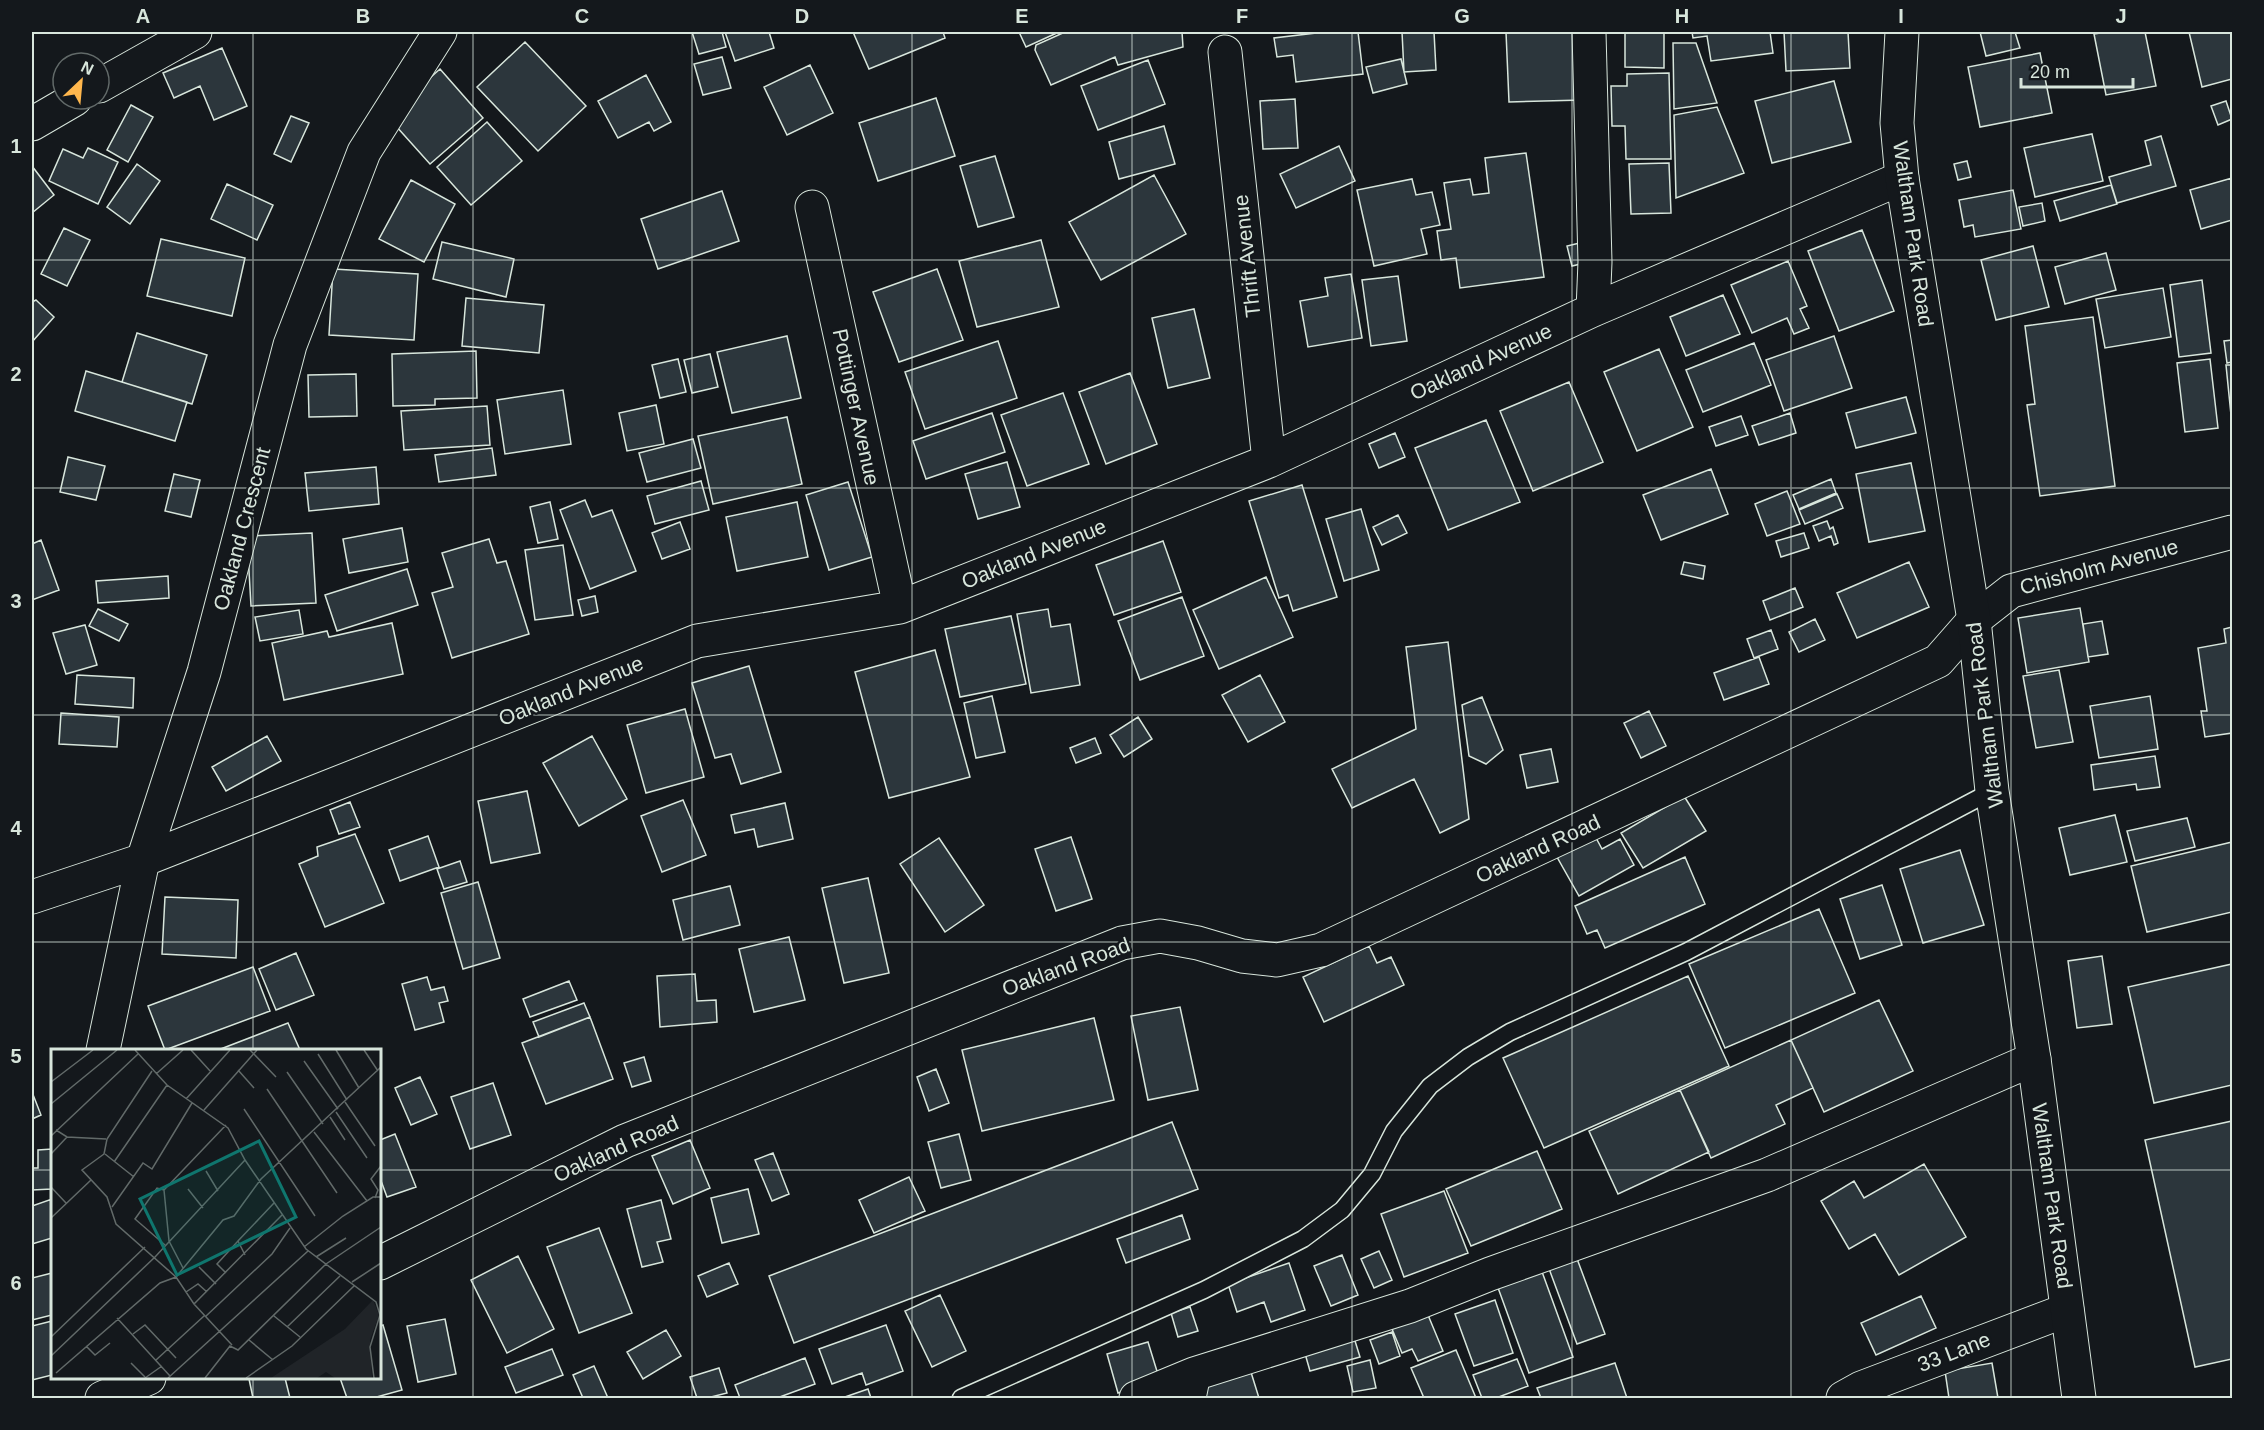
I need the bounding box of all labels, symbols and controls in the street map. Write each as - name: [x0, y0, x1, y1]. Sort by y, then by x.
- text: A: [136, 5, 150, 27]
- text: B: [356, 5, 370, 27]
- text: C: [575, 5, 589, 27]
- text: D: [795, 5, 809, 27]
- text: E: [1015, 5, 1029, 27]
- text: F: [1236, 5, 1248, 27]
- text: G: [1454, 5, 1470, 27]
- text: H: [1675, 5, 1689, 27]
- text: I: [1898, 5, 1904, 27]
- text: J: [2115, 5, 2127, 27]
- north arrow: [51, 51, 111, 111]
- scale bar: [2021, 51, 2134, 89]
- text: N: [78, 58, 96, 78]
- text: 20 m: [2030, 62, 2070, 82]
- text: 1: [10, 135, 22, 157]
- street label: Waltham Park Road: [1889, 140, 1938, 328]
- street label: Thrift Avenue: [1229, 194, 1264, 319]
- street label: Oakland Avenue: [1406, 319, 1555, 404]
- street label: Pottinger Avenue: [829, 326, 884, 487]
- text: 2: [10, 363, 22, 385]
- street label: Oakland Crescent: [209, 445, 274, 613]
- street label: Oakland Avenue: [958, 514, 1109, 593]
- street label: Chisholm Avenue: [2017, 534, 2181, 599]
- text: 3: [10, 590, 22, 612]
- street label: Waltham Park Road: [1962, 621, 2007, 809]
- street label: Oakland Avenue: [495, 651, 646, 730]
- street label: Oakland Road: [1472, 810, 1603, 887]
- text: 4: [10, 817, 22, 839]
- street label: Oakland Road: [999, 933, 1133, 1000]
- text: 5: [10, 1045, 22, 1067]
- inset map: [51, 1049, 381, 1379]
- street label: Waltham Park Road: [2028, 1102, 2077, 1290]
- street label: Oakland Road: [550, 1111, 682, 1186]
- text: 6: [10, 1272, 22, 1294]
- street label: 33 Lane: [1914, 1327, 1993, 1376]

